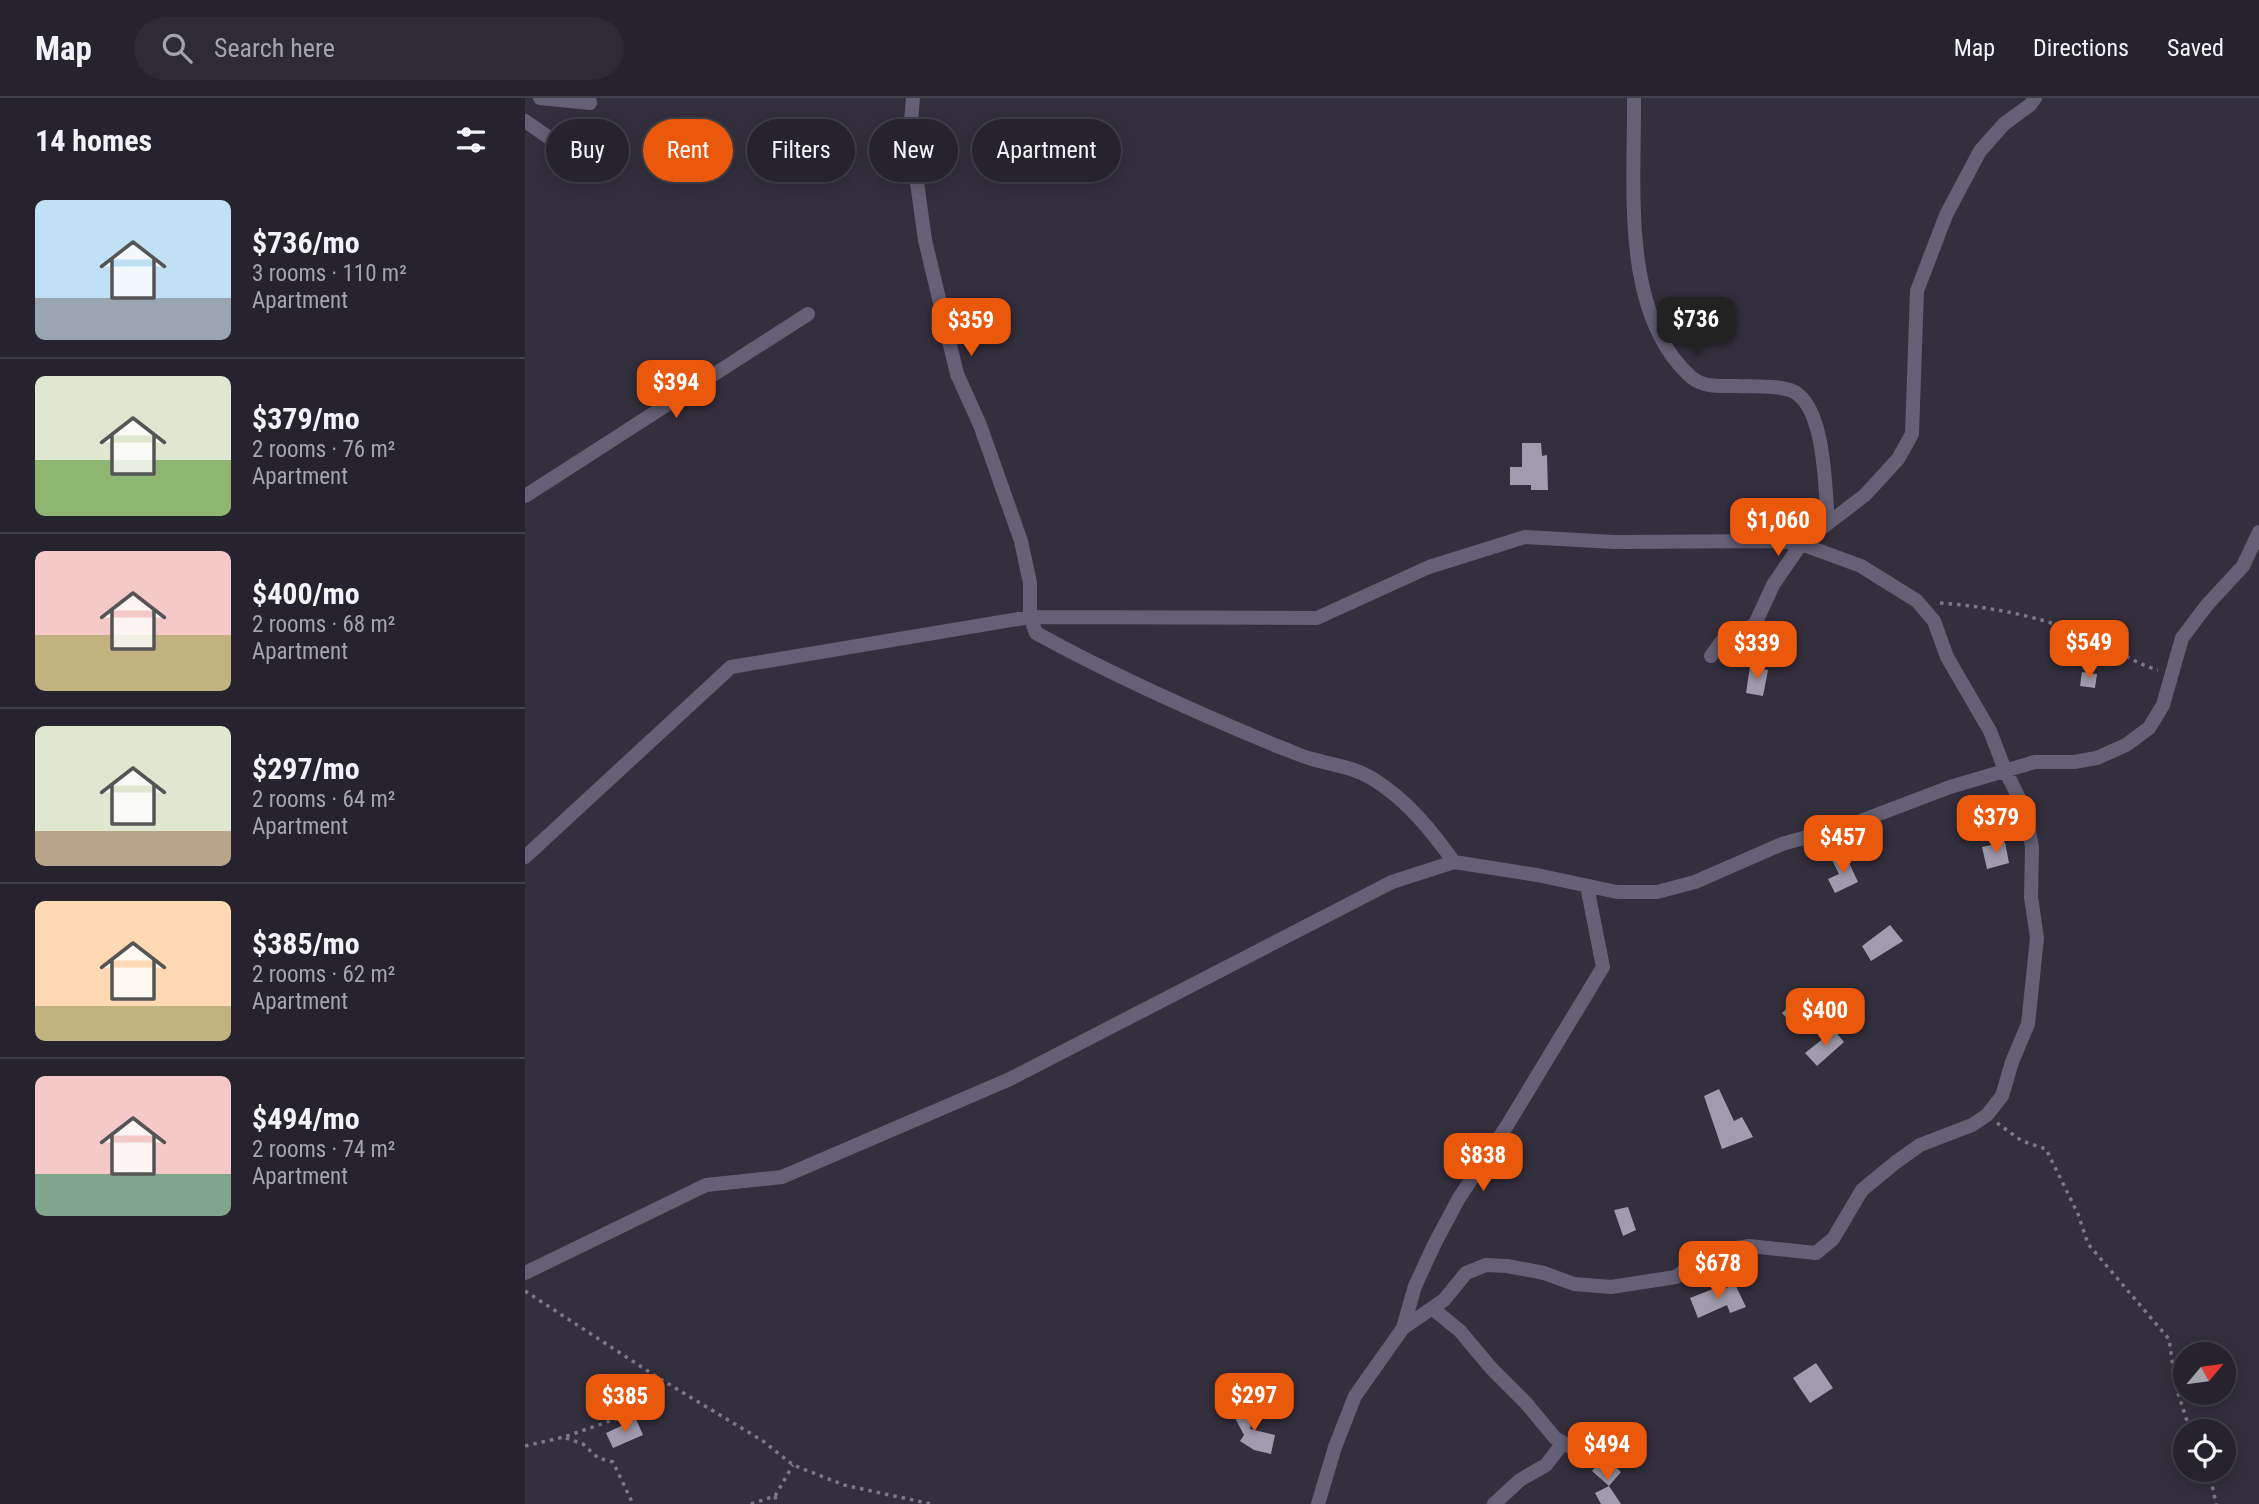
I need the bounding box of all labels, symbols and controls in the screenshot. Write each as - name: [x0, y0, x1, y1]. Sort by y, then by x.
- search box: [134, 17, 624, 80]
- text: Map: [35, 29, 92, 68]
- icon: search: [158, 29, 196, 67]
- text: Search here: [214, 33, 335, 63]
- text: Map: [1954, 34, 1995, 62]
- text: Directions: [2033, 34, 2129, 62]
- text: Saved: [2167, 34, 2224, 62]
- chip: Buy: [546, 119, 629, 182]
- chip: Rent: [643, 119, 733, 182]
- chip: Filters: [747, 119, 855, 182]
- chip: New: [869, 119, 958, 182]
- chip: Apartment: [972, 119, 1121, 182]
- icon: filters: [452, 121, 490, 159]
- text: 14 homes: [35, 123, 152, 158]
- text: $736/mo: [252, 225, 360, 260]
- icon: home: [91, 228, 175, 312]
- text: 3 rooms · 110 m²: [252, 260, 407, 287]
- text: Apartment: [252, 287, 348, 314]
- pin: $736: [1655, 298, 1737, 357]
- pin: $359: [930, 299, 1012, 358]
- text: $736: [1673, 306, 1719, 333]
- text: $359: [948, 307, 994, 334]
- pin: $394: [635, 360, 717, 420]
- text: $394: [653, 369, 699, 396]
- text: $379/mo: [252, 401, 360, 436]
- icon: home: [91, 404, 175, 488]
- text: 2 rooms · 76 m²: [252, 436, 395, 463]
- text: Apartment: [252, 463, 348, 490]
- pin: $1,060: [1721, 498, 1835, 558]
- text: $1,060: [1746, 507, 1810, 534]
- text: $400/mo: [252, 576, 360, 611]
- icon: home: [91, 579, 175, 663]
- text: 2 rooms · 68 m²: [252, 611, 395, 638]
- pin: $549: [2048, 620, 2130, 680]
- pin: $339: [1716, 622, 1798, 681]
- text: $549: [2066, 629, 2112, 656]
- text: $339: [1734, 630, 1780, 657]
- text: Apartment: [252, 638, 348, 665]
- text: $297/mo: [252, 751, 360, 786]
- icon: home: [91, 754, 175, 838]
- text: 2 rooms · 64 m²: [252, 786, 395, 813]
- pin: $379: [1955, 796, 2037, 855]
- text: $379: [1973, 804, 2019, 831]
- text: Apartment: [252, 813, 348, 840]
- pin: $457: [1802, 816, 1884, 875]
- text: $457: [1820, 824, 1866, 851]
- text: $385/mo: [252, 926, 360, 961]
- icon: home: [91, 929, 175, 1013]
- text: 2 rooms · 62 m²: [252, 961, 395, 988]
- text: Apartment: [252, 988, 348, 1015]
- pin: $400: [1784, 988, 1866, 1048]
- text: $400: [1802, 997, 1848, 1024]
- text: $494/mo: [252, 1101, 360, 1136]
- icon: home: [91, 1104, 175, 1188]
- pin: $838: [1442, 1134, 1524, 1193]
- text: 2 rooms · 74 m²: [252, 1136, 395, 1163]
- text: $838: [1460, 1142, 1506, 1169]
- text: Apartment: [252, 1163, 348, 1190]
- pin: $678: [1677, 1242, 1759, 1301]
- text: $678: [1695, 1250, 1741, 1277]
- north arrow: [2173, 1342, 2237, 1405]
- map controls: [2173, 1342, 2236, 1482]
- pin: $385: [584, 1374, 666, 1434]
- pin: $297: [1213, 1374, 1295, 1433]
- text: $297: [1231, 1382, 1277, 1409]
- text: $385: [602, 1383, 648, 1410]
- button: locate: [2173, 1419, 2236, 1482]
- pin: $494: [1566, 1422, 1648, 1482]
- text: $494: [1584, 1431, 1630, 1458]

